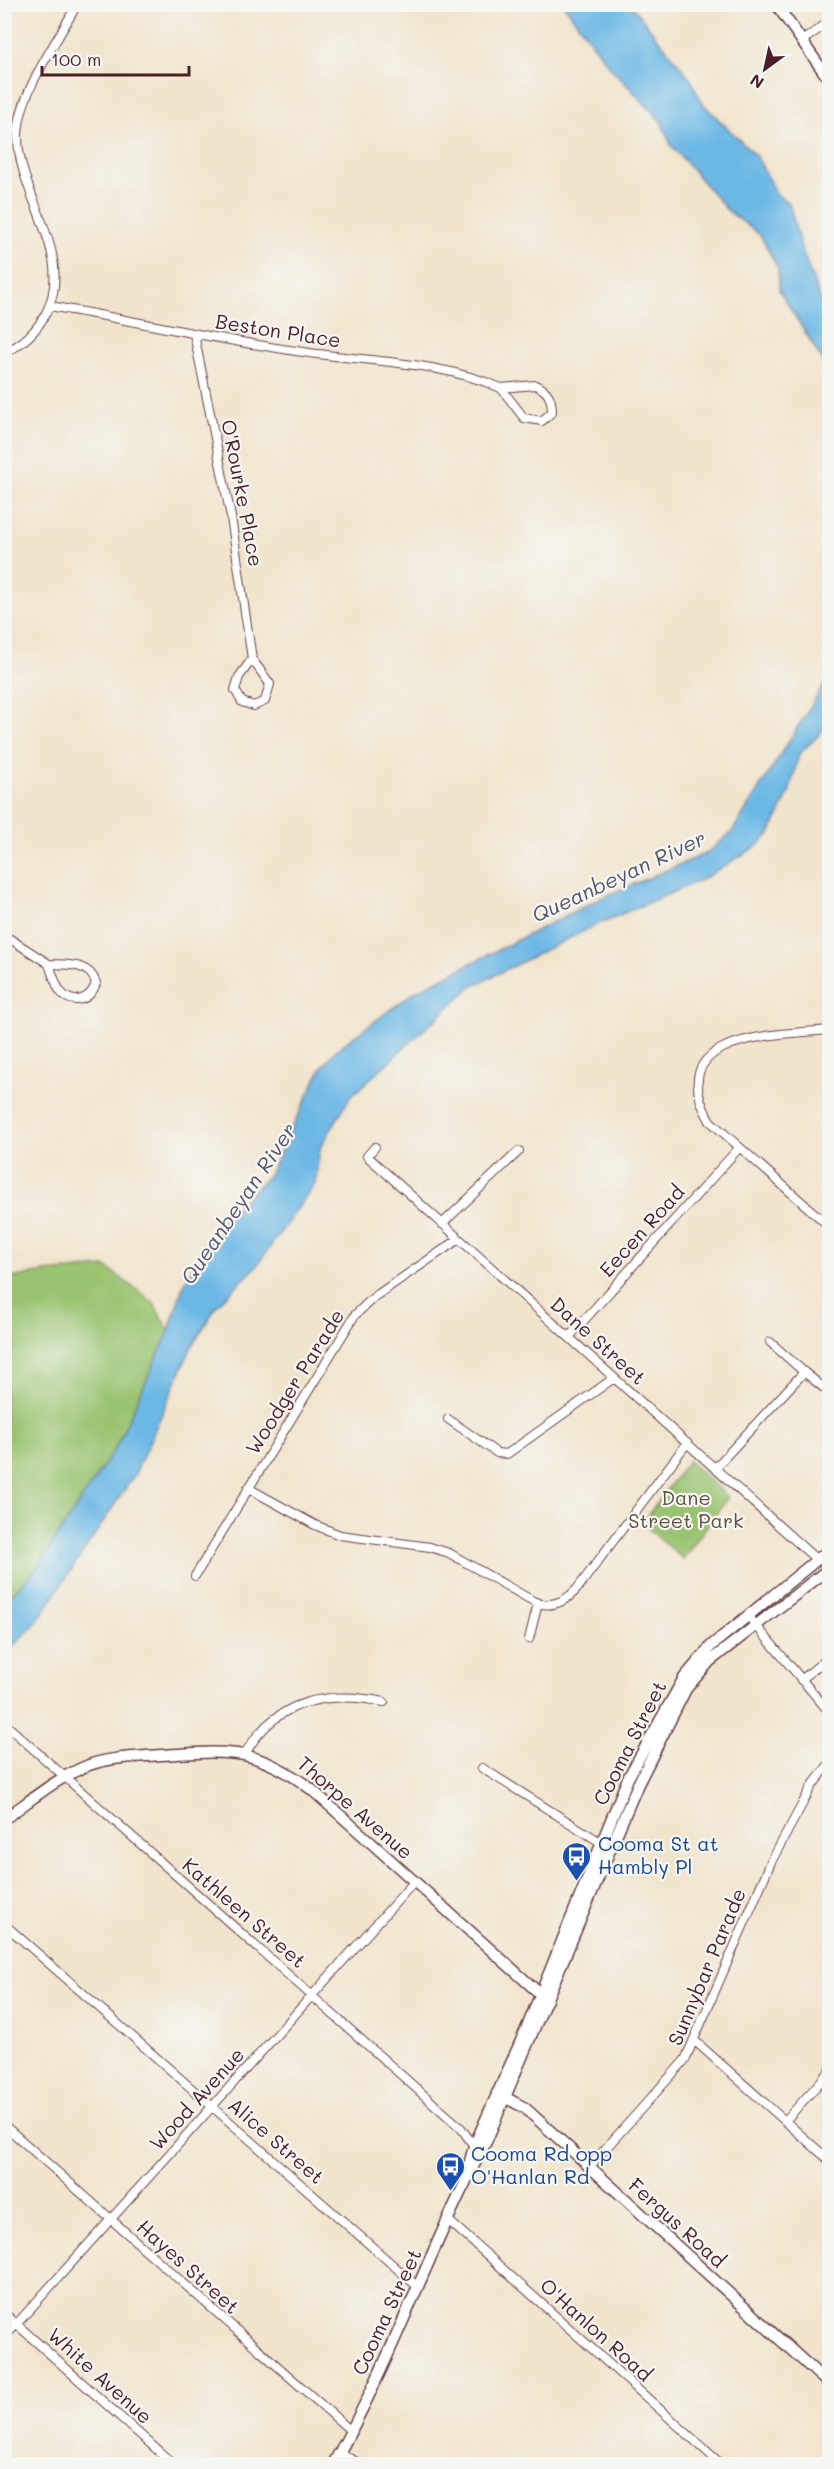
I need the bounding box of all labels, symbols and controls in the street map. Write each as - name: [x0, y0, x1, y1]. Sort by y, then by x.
- scale bar: [42, 39, 189, 77]
- north arrow: [735, 39, 795, 99]
- text: 100 m: [51, 47, 101, 71]
- text: N: [746, 70, 767, 94]
- street label: Beston Place: [214, 307, 343, 353]
- street label: O'Rourke Place: [216, 417, 270, 569]
- water label: Queanbeyan River: [527, 823, 710, 928]
- water label: Queanbeyan River: [174, 1117, 302, 1289]
- street label: Eecen Road: [593, 1179, 689, 1282]
- street label: Dane Street: [545, 1291, 652, 1390]
- street label: Woodger Parade: [239, 1304, 349, 1459]
- park label: Dane Street Park: [628, 1484, 744, 1533]
- street label: Cooma Street: [587, 1676, 672, 1809]
- street label: Thorpe Avenue: [293, 1750, 419, 1865]
- place label: Cooma St at Hambly Pl: [598, 1830, 719, 1879]
- bus stop icon: Cooma St at Hambly Pl: [561, 1840, 593, 1882]
- street label: Kathleen Street: [177, 1851, 312, 1973]
- street label: Sunnybar Parade: [661, 1884, 751, 2049]
- street label: Wood Avenue: [143, 2041, 249, 2155]
- street label: Alice Street: [223, 2091, 330, 2189]
- place label: Cooma Rd opp O'Hanlan Rd: [471, 2140, 612, 2189]
- bus stop icon: Cooma Rd opp O'Hanlan Rd: [434, 2150, 466, 2192]
- street label: Fergus Road: [624, 2172, 732, 2273]
- street label: Hayes Street: [132, 2213, 245, 2319]
- street label: Cooma Street: [345, 2244, 427, 2379]
- street label: O'Hanlon Road: [535, 2272, 658, 2387]
- street label: White Avenue: [43, 2322, 158, 2429]

